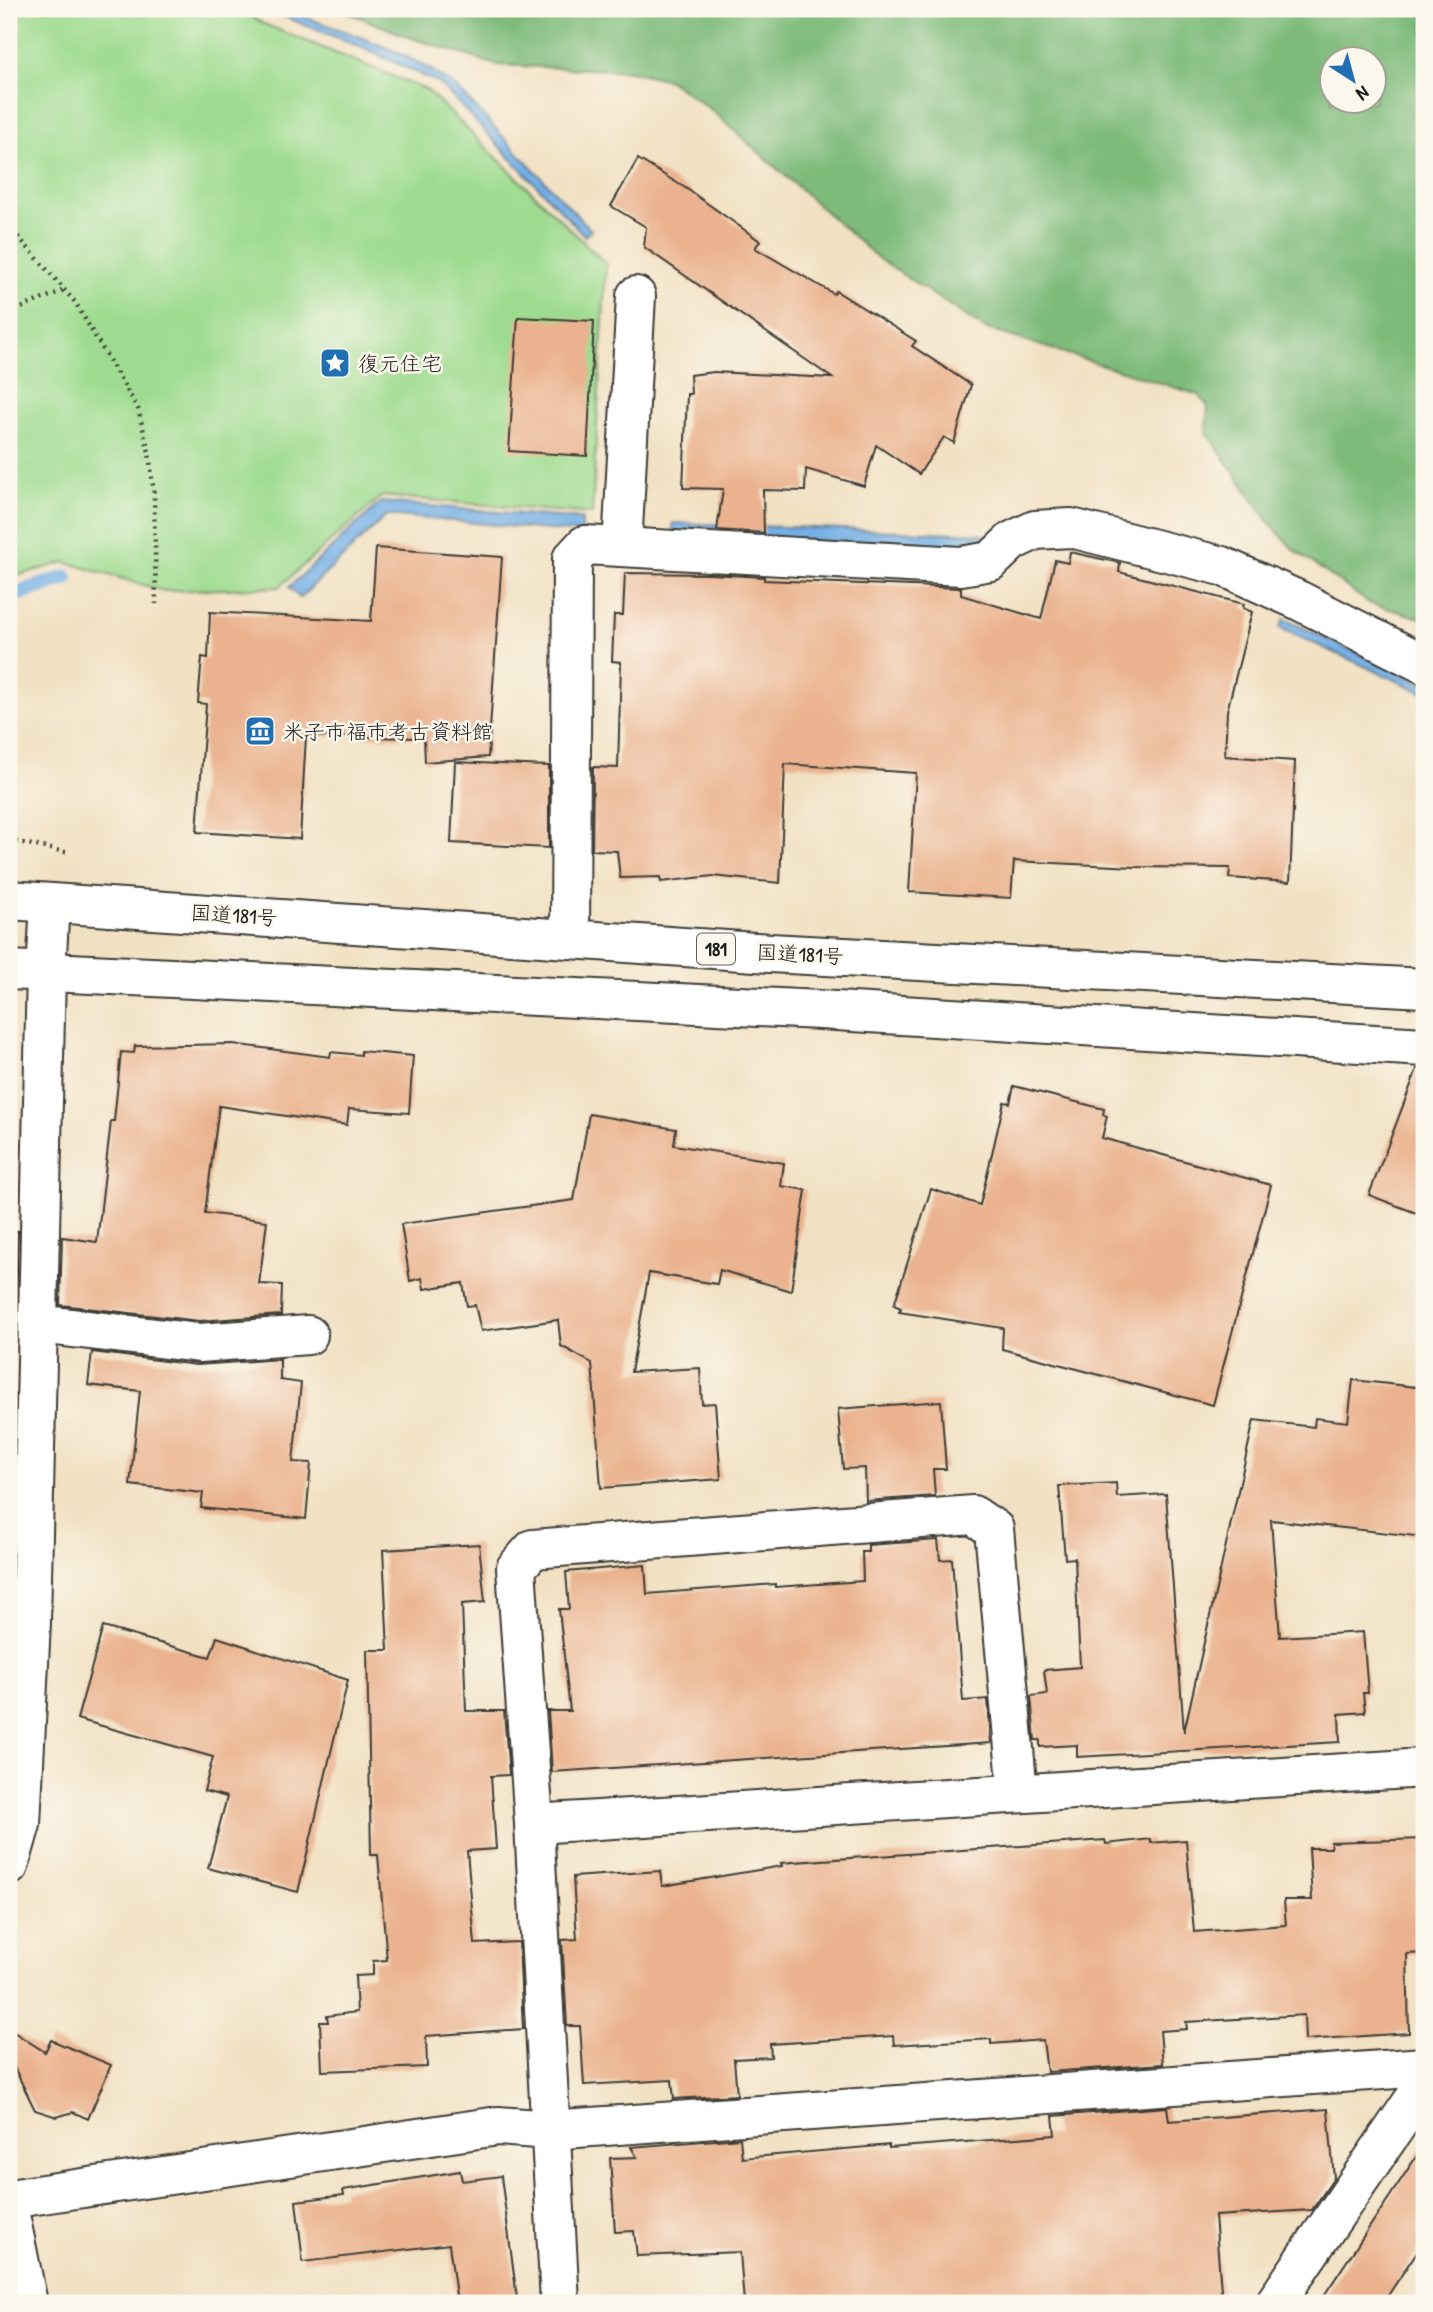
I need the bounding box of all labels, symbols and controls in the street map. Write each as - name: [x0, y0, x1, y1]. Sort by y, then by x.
- north arrow: [1318, 46, 1388, 116]
- text: N: [1351, 80, 1375, 107]
- place icon: 復元住宅: [318, 346, 352, 380]
- place label: 復元住宅: [358, 349, 442, 378]
- museum icon: 米子市福市考古資料館: [243, 714, 277, 748]
- place label: 米子市福市考古資料館: [283, 717, 493, 746]
- street label: 国道181号: [189, 897, 279, 933]
- road number: 181: [697, 934, 735, 965]
- street label: 国道181号: [756, 937, 844, 971]

